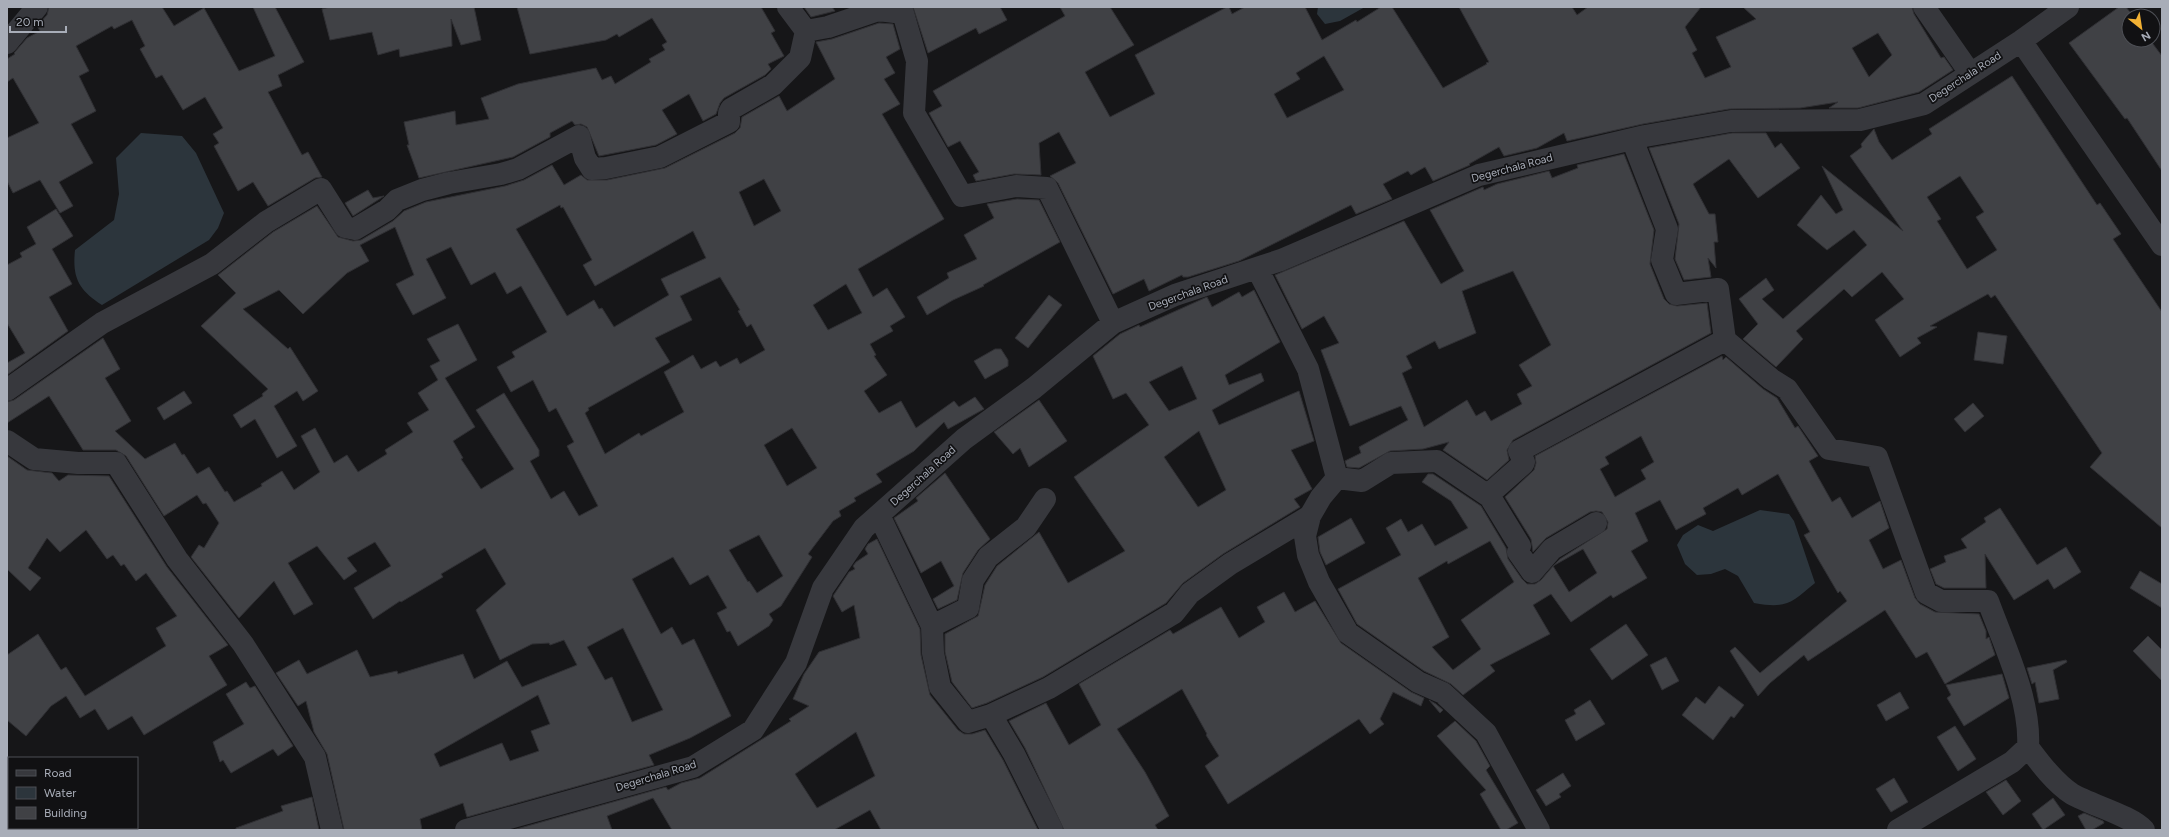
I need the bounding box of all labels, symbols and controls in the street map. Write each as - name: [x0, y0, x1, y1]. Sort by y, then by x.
- scale bar: [10, 8, 66, 34]
- north arrow: [2121, 8, 2161, 48]
- text: 20 m: [16, 15, 44, 29]
- text: N: [2139, 28, 2153, 44]
- street label: Degerchala Road: [1926, 49, 2004, 105]
- street label: Degerchala Road: [1470, 151, 1554, 185]
- street label: Degerchala Road: [1147, 273, 1229, 313]
- street label: Degerchala Road: [888, 443, 958, 509]
- legend: [8, 757, 138, 829]
- street label: Degerchala Road: [614, 758, 698, 794]
- text: Road: [44, 766, 72, 780]
- text: Water: [44, 786, 76, 800]
- text: Building: [44, 806, 87, 820]

